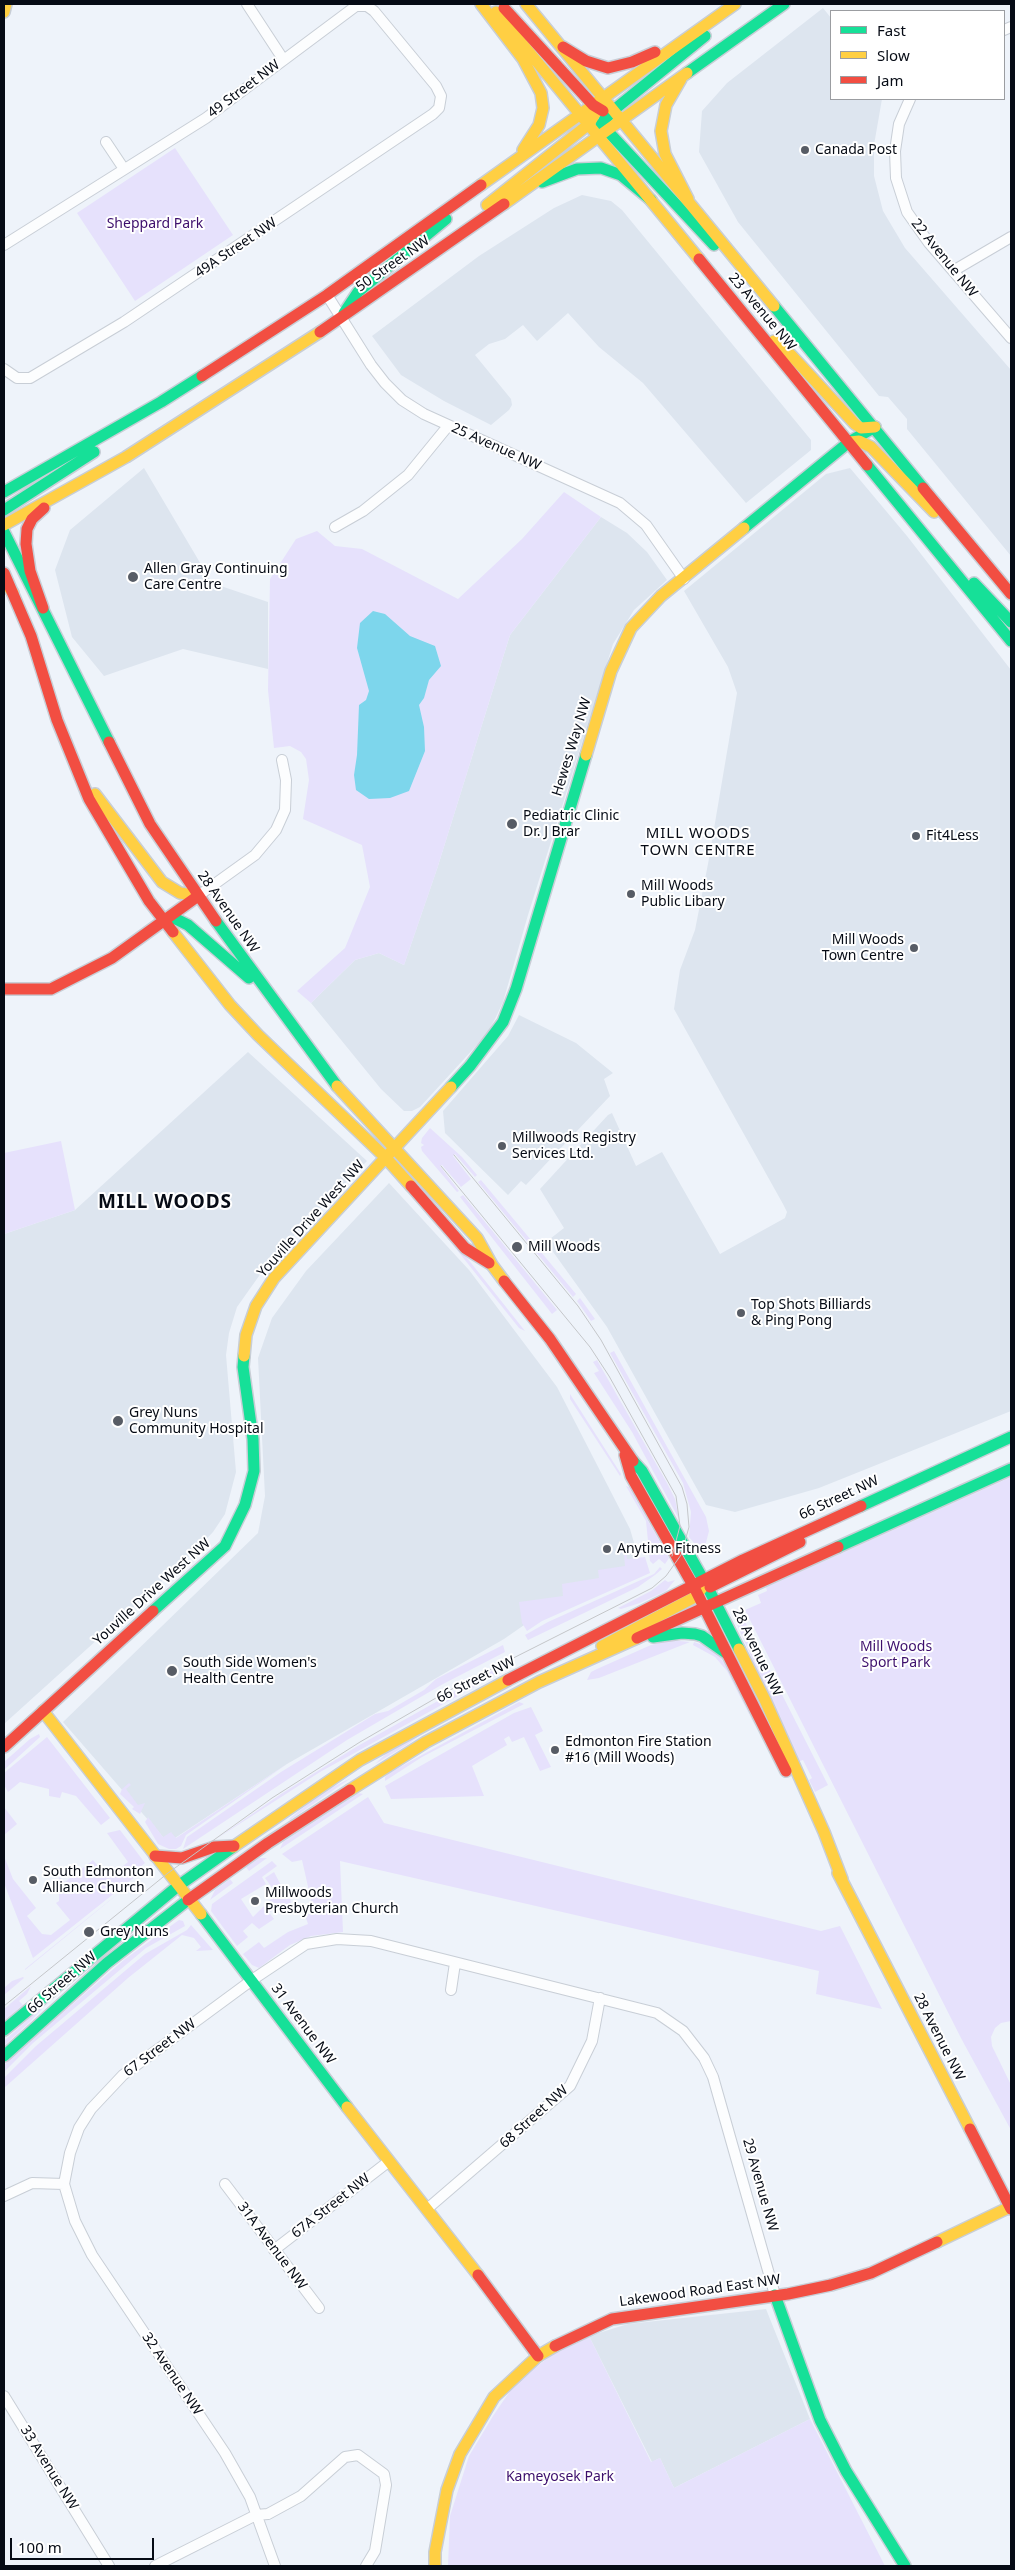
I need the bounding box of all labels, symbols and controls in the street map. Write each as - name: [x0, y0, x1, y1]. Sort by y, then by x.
- legend: [830, 10, 1005, 100]
- text: Fast: [877, 20, 906, 40]
- text: Slow: [877, 45, 910, 65]
- street label: 49 Street NW: [205, 56, 283, 122]
- text: Jam: [877, 70, 904, 90]
- place label: Canada Post: [815, 142, 897, 158]
- marker: Canada Post: [799, 144, 811, 156]
- street label: 49A Street NW: [192, 214, 280, 282]
- street label: 22 Avenue NW: [907, 215, 981, 301]
- park label: Sheppard Park: [107, 216, 203, 232]
- street label: 50 Street NW: [353, 232, 433, 296]
- street label: 23 Avenue NW: [725, 270, 799, 354]
- street label: 25 Avenue NW: [449, 420, 543, 474]
- place label: Allen Gray Continuing Care Centre: [144, 561, 287, 594]
- marker: Allen Gray Continuing Care Centre: [126, 570, 140, 584]
- street label: Hewes Way NW: [549, 696, 595, 798]
- place label: Pediatric Clinic Dr. J Brar: [523, 808, 619, 840]
- marker: Pediatric Clinic Dr. J Brar: [505, 817, 519, 831]
- district label: MILL WOODS TOWN CENTRE: [639, 825, 757, 860]
- place label: Fit4Less: [926, 828, 979, 844]
- marker: Fit4Less: [910, 830, 922, 842]
- street label: 28 Avenue NW: [194, 868, 262, 956]
- place label: Mill Woods Public Libary: [641, 878, 725, 910]
- marker: Mill Woods Public Libary: [625, 888, 637, 900]
- place label: Mill Woods Town Centre: [822, 932, 904, 964]
- marker: Mill Woods Town Centre: [908, 942, 920, 954]
- place label: Millwoods Registry Services Ltd.: [512, 1130, 636, 1162]
- marker: Millwoods Registry Services Ltd.: [496, 1140, 508, 1152]
- street label: Youville Drive West NW: [254, 1157, 368, 1281]
- district label: MILL WOODS: [97, 1192, 233, 1214]
- place label: Mill Woods: [528, 1239, 600, 1255]
- marker: Mill Woods: [510, 1240, 524, 1254]
- place label: Top Shots Billiards & Ping Pong: [751, 1297, 871, 1330]
- marker: Top Shots Billiards & Ping Pong: [735, 1307, 747, 1319]
- place label: Grey Nuns Community Hospital: [129, 1405, 264, 1438]
- marker: Grey Nuns Community Hospital: [111, 1414, 125, 1428]
- street label: 66 Street NW: [796, 1472, 882, 1524]
- street label: Youville Drive West NW: [90, 1535, 214, 1649]
- place label: Anytime Fitness: [617, 1541, 721, 1557]
- marker: Anytime Fitness: [601, 1543, 613, 1555]
- street label: 28 Avenue NW: [728, 1605, 786, 1699]
- park label: Mill Woods Sport Park: [860, 1639, 932, 1671]
- street label: 66 Street NW: [434, 1653, 518, 1707]
- place label: South Side Women's Health Centre: [183, 1655, 317, 1688]
- marker: South Side Women's Health Centre: [165, 1664, 179, 1678]
- place label: Edmonton Fire Station #16 (Mill Woods): [565, 1734, 712, 1766]
- marker: Edmonton Fire Station #16 (Mill Woods): [549, 1744, 561, 1756]
- place label: South Edmonton Alliance Church: [43, 1864, 154, 1896]
- marker: South Edmonton Alliance Church: [27, 1874, 39, 1886]
- place label: Millwoods Presbyterian Church: [265, 1885, 399, 1918]
- marker: Millwoods Presbyterian Church: [249, 1895, 261, 1907]
- place label: Grey Nuns: [100, 1924, 169, 1940]
- marker: Grey Nuns: [82, 1925, 96, 1939]
- street label: 66 Street NW: [24, 1948, 100, 2018]
- street label: 31 Avenue NW: [267, 1981, 339, 2067]
- street label: 28 Avenue NW: [910, 1990, 968, 2084]
- street label: 67 Street NW: [121, 2015, 199, 2081]
- street label: 68 Street NW: [496, 2082, 572, 2152]
- street label: 29 Avenue NW: [739, 2136, 781, 2234]
- street label: 67A Street NW: [288, 2170, 374, 2242]
- street label: 31A Avenue NW: [234, 2199, 310, 2293]
- street label: Lakewood Road East NW: [618, 2271, 782, 2311]
- street label: 32 Avenue NW: [138, 2329, 206, 2419]
- street label: 33 Avenue NW: [16, 2423, 82, 2513]
- park label: Kameyosek Park: [506, 2469, 614, 2485]
- scale bar: [12, 2528, 156, 2560]
- text: 100 m: [18, 2537, 62, 2557]

